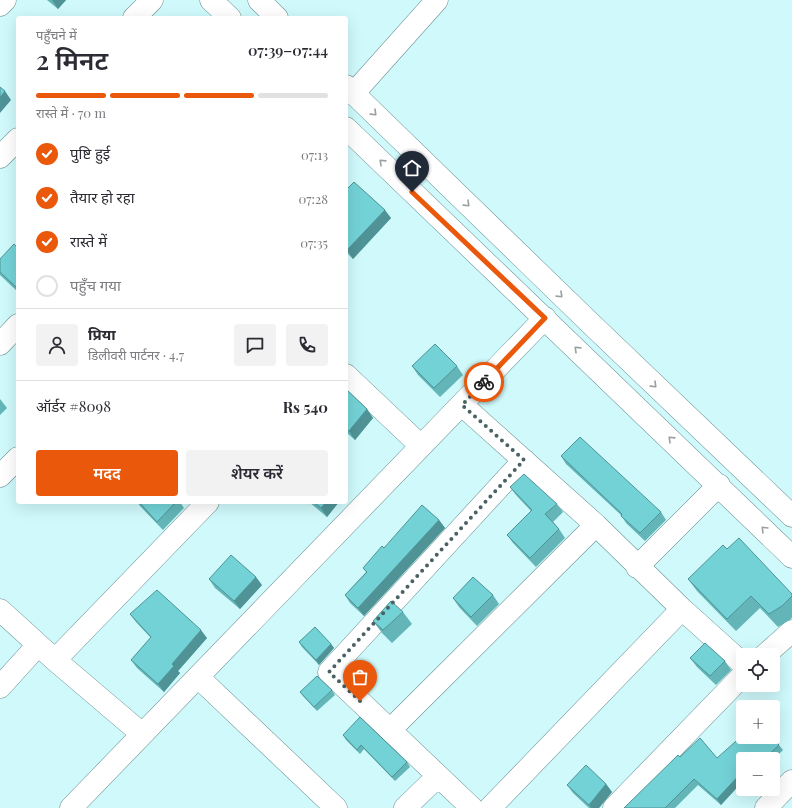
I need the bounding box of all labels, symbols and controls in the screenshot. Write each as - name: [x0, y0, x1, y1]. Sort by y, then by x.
- text: पहुँचने में: [36, 26, 77, 43]
- text: 07:39–07:44: [248, 40, 328, 60]
- text: 2 मिनट: [36, 42, 108, 77]
- text: रास्ते में · 70 m: [36, 104, 106, 121]
- one-way arrow: [369, 109, 377, 116]
- icon: check: [36, 143, 58, 165]
- text: पुष्टि हुई: [70, 143, 110, 163]
- text: 07:13: [301, 146, 328, 163]
- pin: [395, 151, 429, 192]
- icon: home: [401, 157, 423, 179]
- one-way arrow: [379, 160, 387, 167]
- icon: check: [36, 187, 58, 209]
- text: तैयार हो रहा: [70, 187, 135, 207]
- text: 07:28: [298, 190, 328, 207]
- one-way arrow: [462, 199, 470, 207]
- icon: check: [36, 231, 58, 253]
- text: रास्ते में: [70, 231, 107, 251]
- text: 07:35: [300, 234, 328, 251]
- text: पहुँच गया: [70, 275, 121, 295]
- one-way arrow: [555, 290, 563, 298]
- button: person: [36, 324, 78, 366]
- text: प्रिया: [88, 324, 116, 344]
- button: chat: [234, 324, 276, 366]
- button: phone: [286, 324, 328, 366]
- text: डिलीवरी पार्टनर · 4.7: [88, 346, 184, 363]
- one-way arrow: [574, 346, 582, 354]
- courier: [464, 362, 504, 402]
- icon: bike: [473, 371, 495, 393]
- one-way arrow: [649, 380, 657, 388]
- text: ऑर्डर #8098: [36, 396, 111, 416]
- text: Rs 540: [283, 397, 328, 417]
- one-way arrow: [668, 436, 676, 444]
- button: मदद: [36, 450, 178, 496]
- button: शेयर करें: [186, 450, 328, 496]
- one-way arrow: [761, 526, 769, 534]
- map controls: [736, 648, 780, 796]
- button: locate: [736, 648, 780, 692]
- pin: [343, 660, 377, 701]
- icon: bag: [349, 666, 371, 688]
- button: +: [736, 700, 780, 744]
- button: −: [736, 752, 780, 796]

